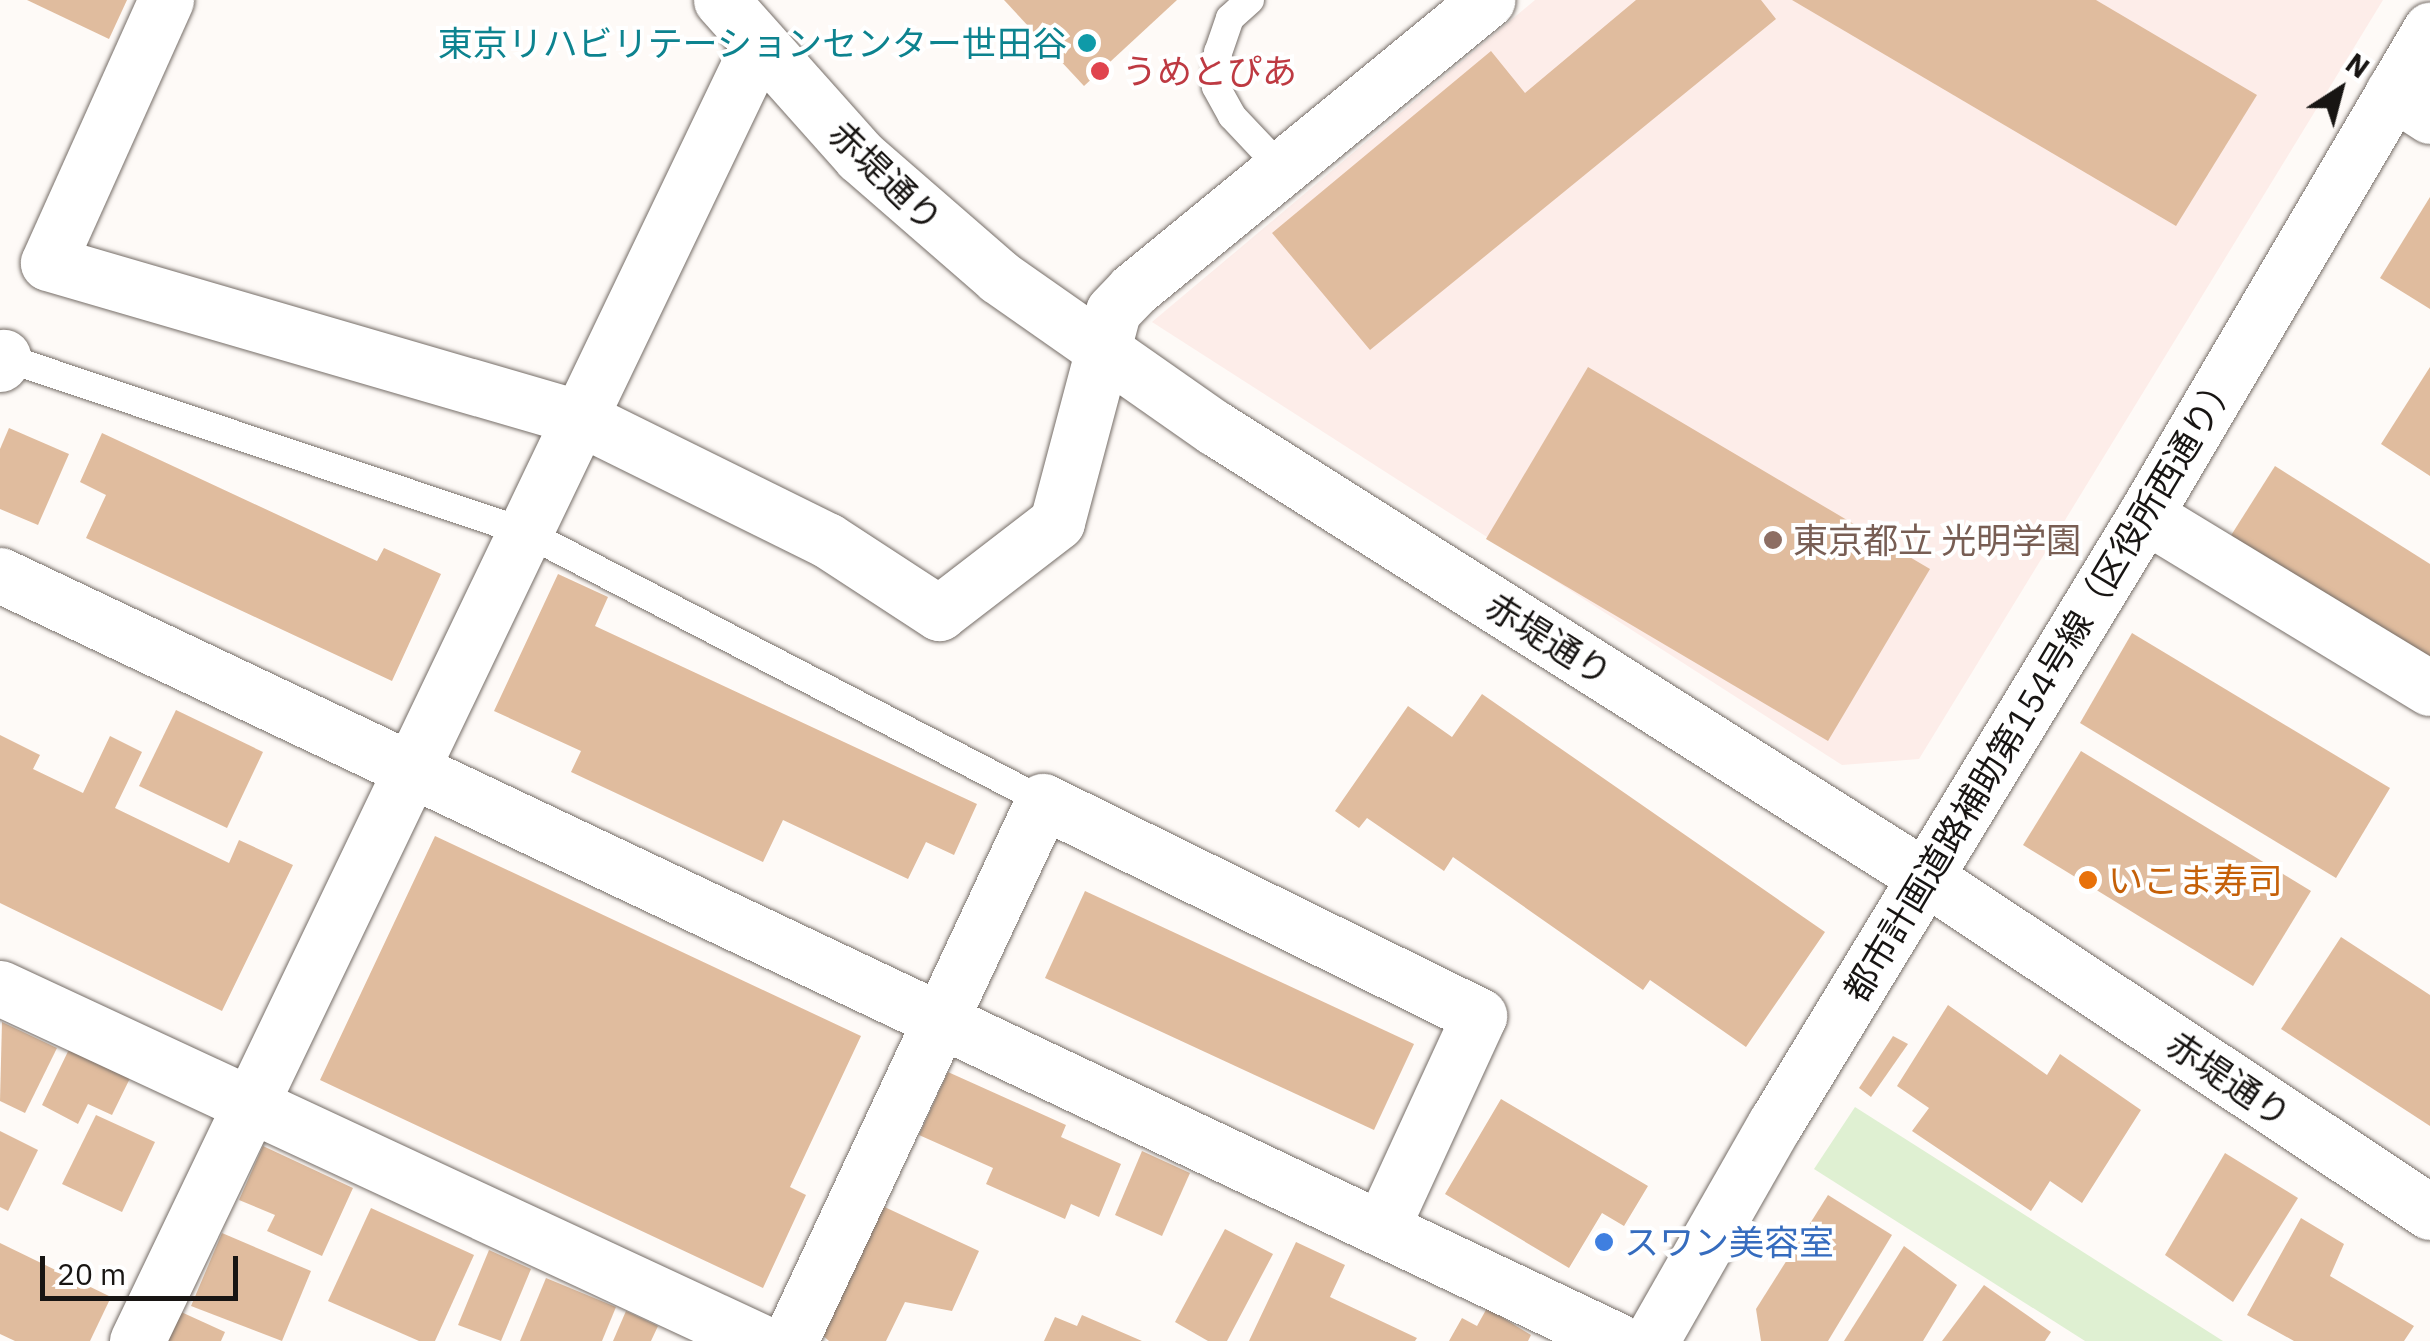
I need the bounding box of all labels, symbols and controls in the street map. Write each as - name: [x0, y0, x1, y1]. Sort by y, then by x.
- place label: 東京リハビリテーションセンター世田谷: [437, 22, 1067, 64]
- marker: 東京リハビリテーションセンター世田谷: [1076, 32, 1098, 54]
- north arrow: [2290, 40, 2390, 140]
- text: N: [2339, 44, 2377, 86]
- place label: うめとぴあ: [1122, 50, 1297, 92]
- marker: うめとぴあ: [1087, 58, 1113, 84]
- street label: 赤堤通り: [821, 112, 951, 240]
- street label: 都市計画道路補助第154号線（区役所西通り）: [1835, 363, 2245, 1009]
- place label: 東京都立 光明学園: [1793, 519, 2081, 561]
- marker: 東京都立 光明学園: [1762, 529, 1784, 551]
- street label: 赤堤通り: [1479, 584, 1619, 694]
- place label: いこま寿司: [2108, 859, 2283, 901]
- marker: いこま寿司: [2077, 869, 2099, 891]
- street label: 赤堤通り: [2159, 1022, 2299, 1136]
- place label: スワン美容室: [1624, 1221, 1834, 1263]
- marker: スワン美容室: [1593, 1231, 1615, 1253]
- scale bar: [45, 1236, 242, 1298]
- text: 20 m: [57, 1254, 126, 1293]

